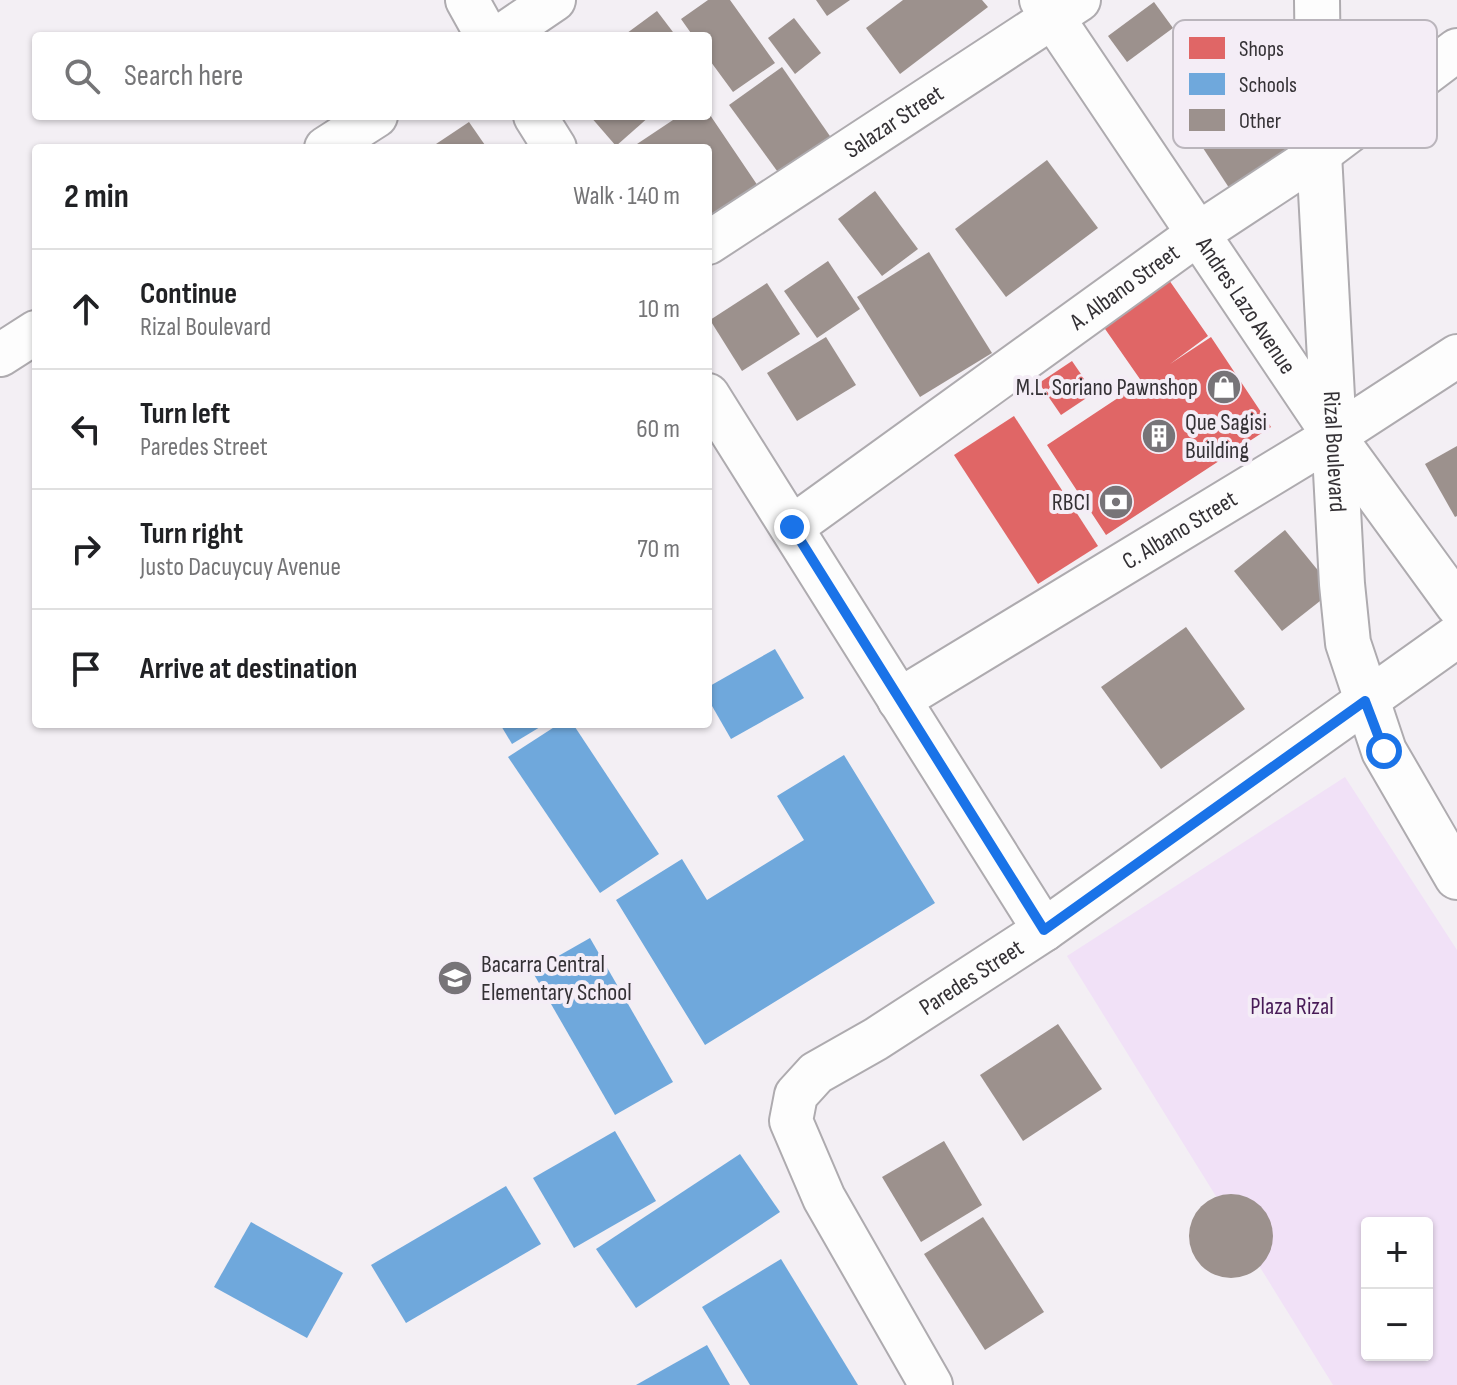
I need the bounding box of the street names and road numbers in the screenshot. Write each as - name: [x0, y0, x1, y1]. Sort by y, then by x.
- street label: Salazar Street: [839, 79, 949, 165]
- street label: Andres Lazo Avenue: [1189, 231, 1302, 380]
- street label: A. Albano Street: [1064, 238, 1185, 337]
- street label: Rizal Boulevard: [1317, 390, 1352, 513]
- street label: C. Albano Street: [1117, 484, 1242, 576]
- street label: Paredes Street: [914, 933, 1029, 1022]

